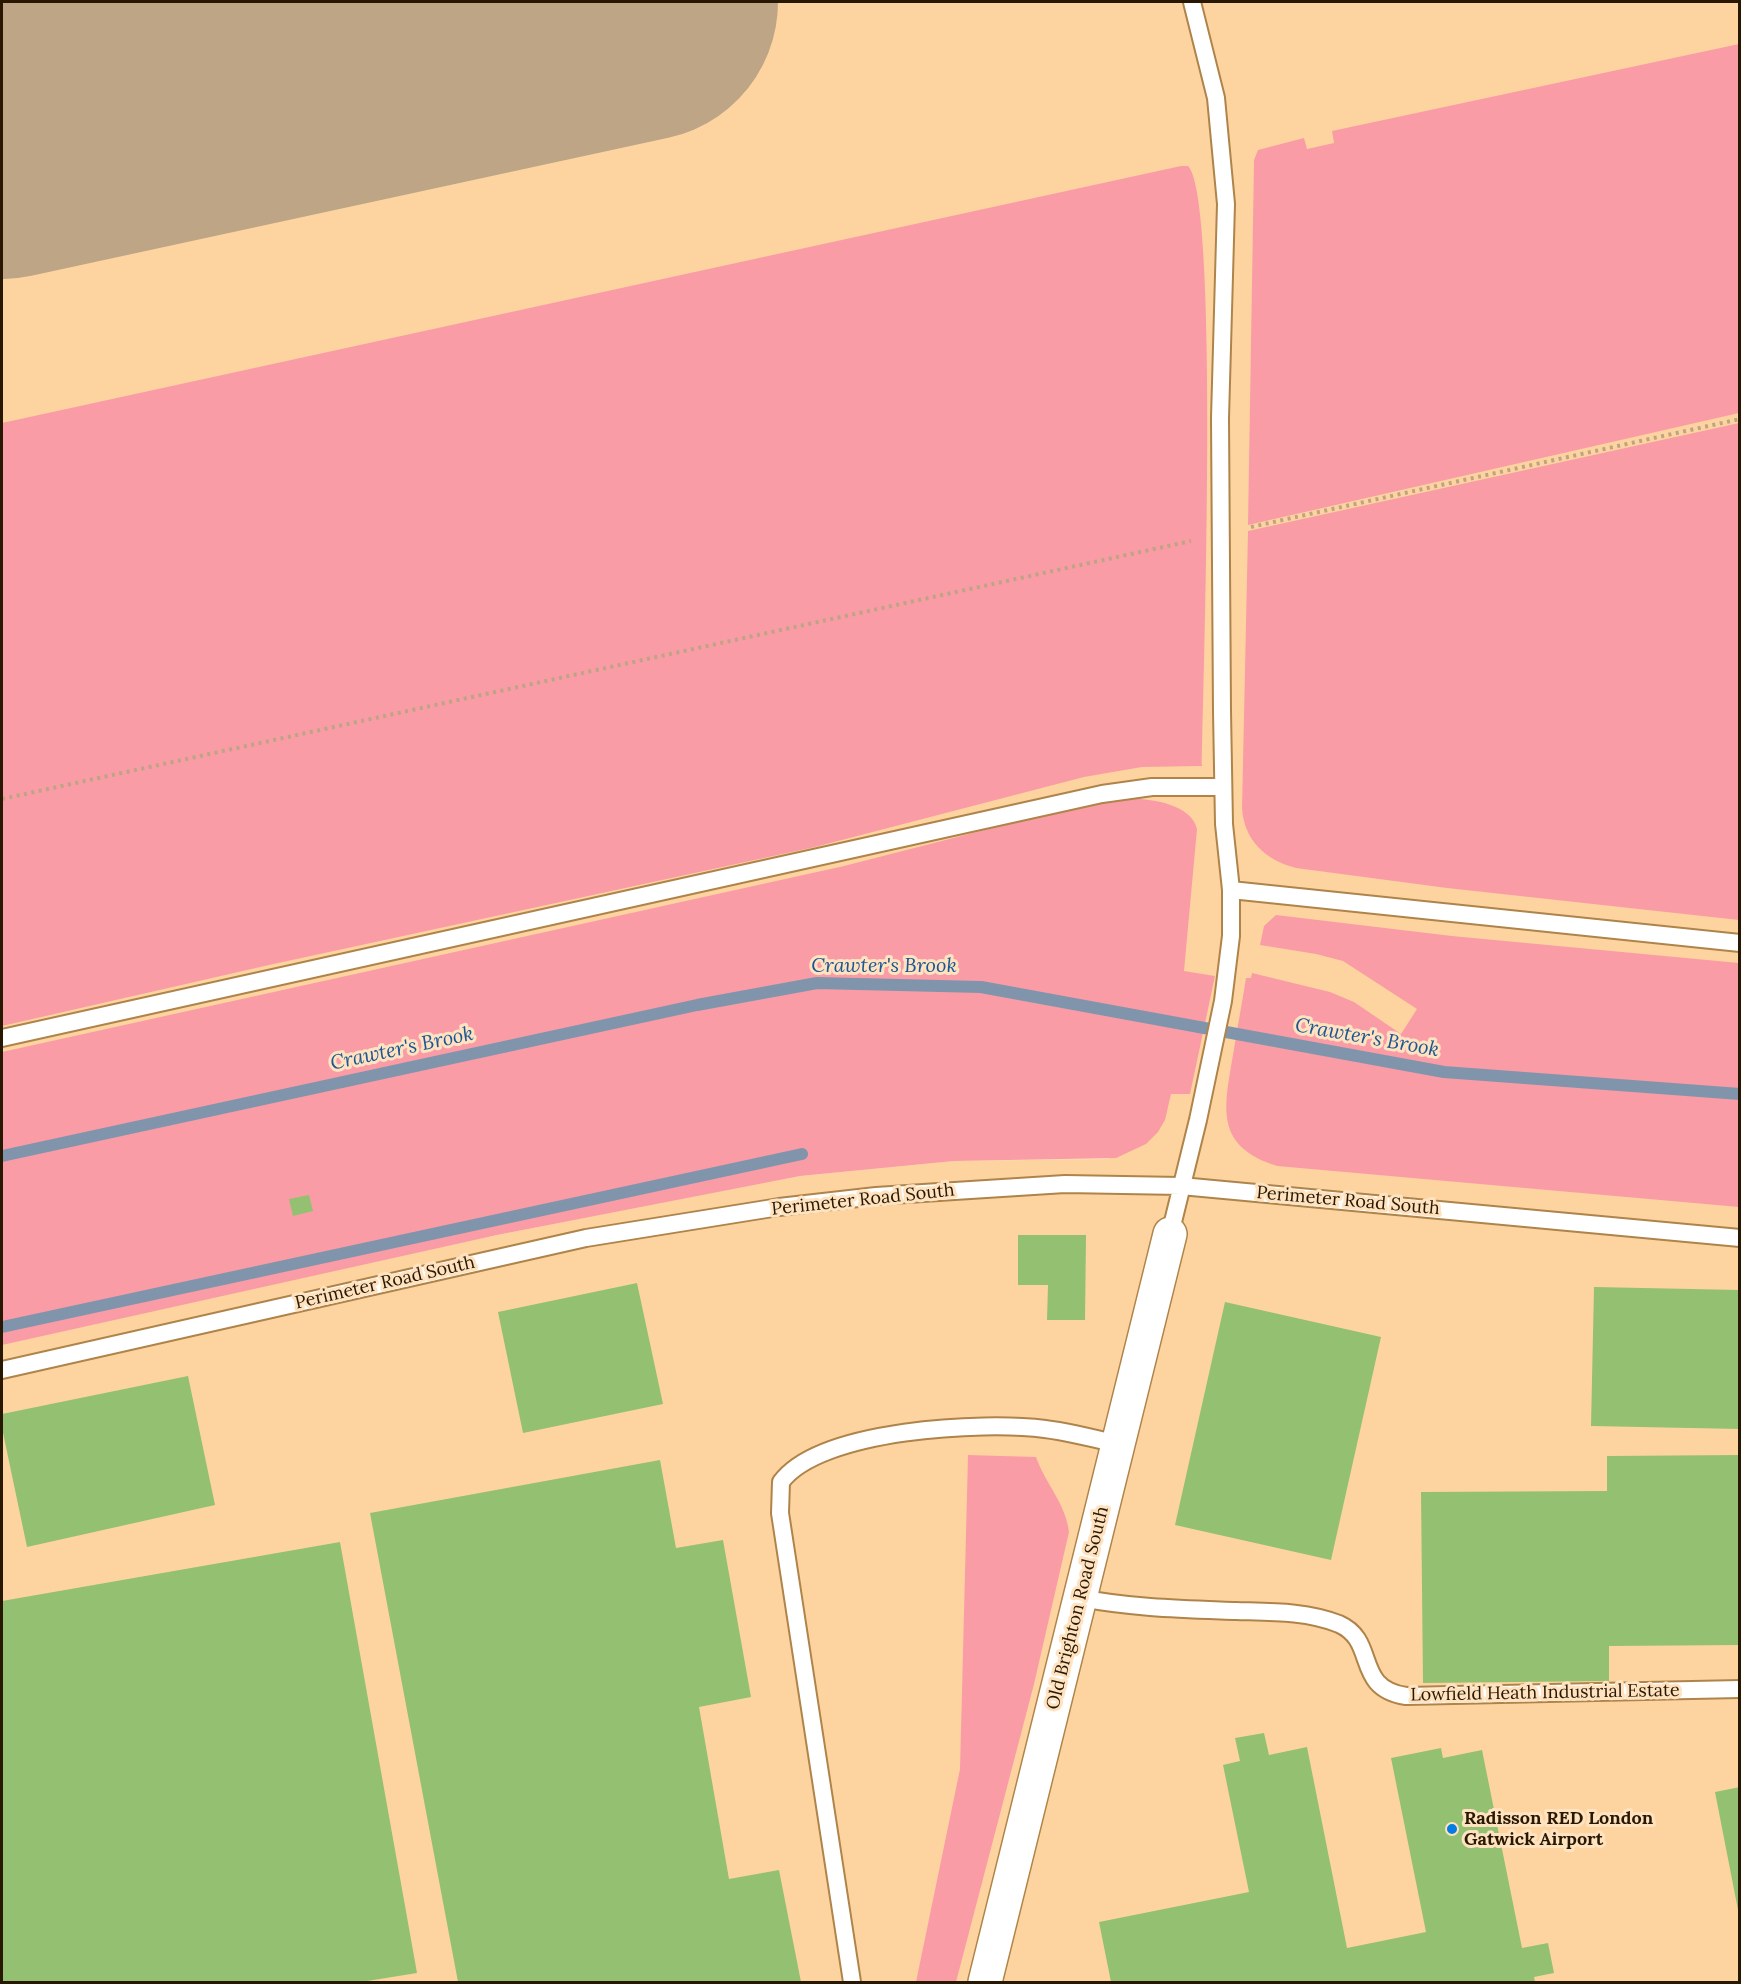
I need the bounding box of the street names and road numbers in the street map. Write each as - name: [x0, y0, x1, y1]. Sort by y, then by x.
- street label: Perimeter Road South: [770, 1180, 956, 1220]
- street label: Perimeter Road South: [1255, 1182, 1441, 1220]
- street label: Perimeter Road South: [293, 1252, 477, 1314]
- street label: Old Brighton Road South: [1042, 1504, 1114, 1712]
- street label: Lowfield Heath Industrial Estate: [1410, 1680, 1680, 1706]

